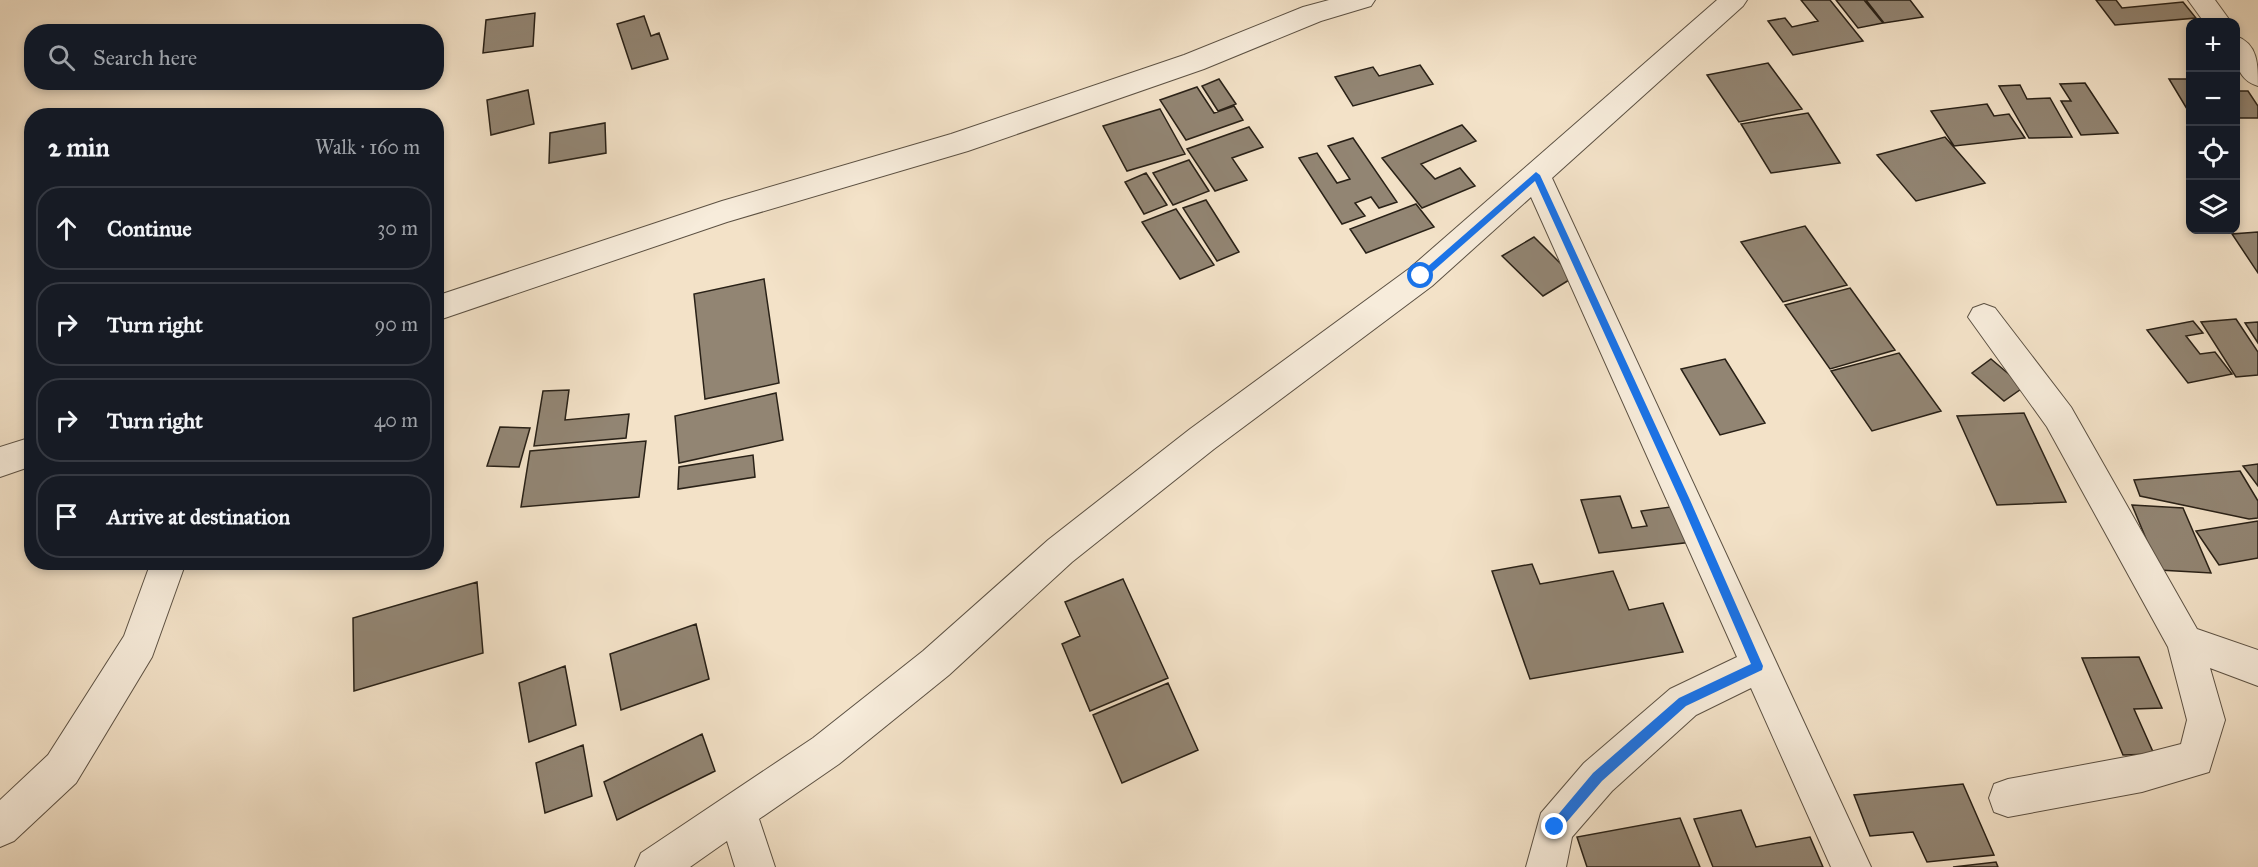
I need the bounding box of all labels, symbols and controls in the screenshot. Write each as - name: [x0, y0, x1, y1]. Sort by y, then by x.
- map controls: [2186, 18, 2240, 234]
- button: +: [2186, 18, 2240, 72]
- search box: [24, 24, 444, 90]
- icon: search: [45, 41, 78, 74]
- text: Search here: [93, 44, 197, 71]
- button: −: [2186, 72, 2240, 126]
- button: locate: [2186, 126, 2240, 180]
- text: 2 min: [48, 131, 109, 163]
- text: Walk · 160 m: [315, 135, 420, 159]
- button: layers: [2186, 180, 2240, 234]
- icon: ahead: [50, 212, 83, 245]
- text: Continue: [107, 215, 192, 242]
- text: 30 m: [377, 216, 418, 240]
- route start: [1407, 262, 1433, 288]
- icon: right: [50, 308, 83, 341]
- text: Turn right: [107, 311, 203, 338]
- text: 90 m: [375, 312, 418, 336]
- icon: right: [50, 404, 83, 437]
- text: Turn right: [107, 407, 203, 434]
- text: 40 m: [374, 408, 418, 432]
- icon: arrive: [50, 500, 83, 533]
- text: Arrive at destination: [107, 503, 290, 530]
- route end: [1541, 813, 1567, 839]

